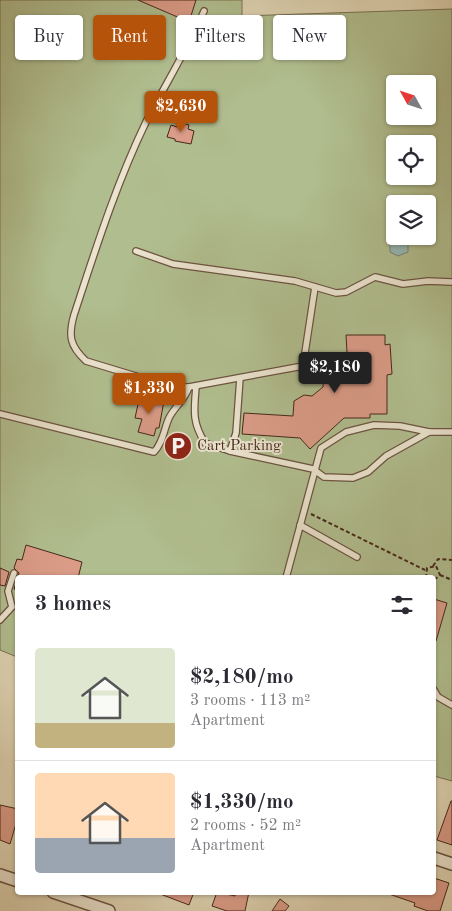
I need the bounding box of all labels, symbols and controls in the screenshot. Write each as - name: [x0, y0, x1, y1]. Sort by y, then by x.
- chip: Buy: [15, 15, 83, 60]
- chip: Rent: [93, 15, 166, 60]
- chip: Filters: [176, 15, 263, 60]
- chip: New: [273, 15, 346, 60]
- north arrow: [386, 75, 436, 125]
- map controls: [386, 75, 436, 245]
- pin: $2,630: [140, 90, 222, 133]
- text: $2,630: [156, 99, 206, 115]
- button: locate: [386, 135, 436, 185]
- button: layers: [386, 195, 436, 245]
- pin: $2,180: [294, 352, 376, 394]
- text: $2,180: [310, 360, 360, 376]
- pin: $1,330: [108, 372, 190, 415]
- text: $1,330: [124, 381, 174, 397]
- parking icon: Cart Parking: [163, 431, 193, 461]
- place label: Cart Parking: [197, 439, 281, 454]
- icon: filters: [388, 591, 416, 619]
- text: 3 homes: [35, 594, 111, 615]
- text: $2,180/mo: [190, 667, 294, 688]
- icon: home: [75, 668, 135, 728]
- text: 3 rooms · 113 m²: [190, 693, 310, 709]
- text: Apartment: [190, 713, 265, 729]
- text: $1,330/mo: [190, 792, 294, 813]
- icon: home: [75, 793, 135, 853]
- text: 2 rooms · 52 m²: [190, 818, 301, 834]
- text: Apartment: [190, 838, 265, 854]

